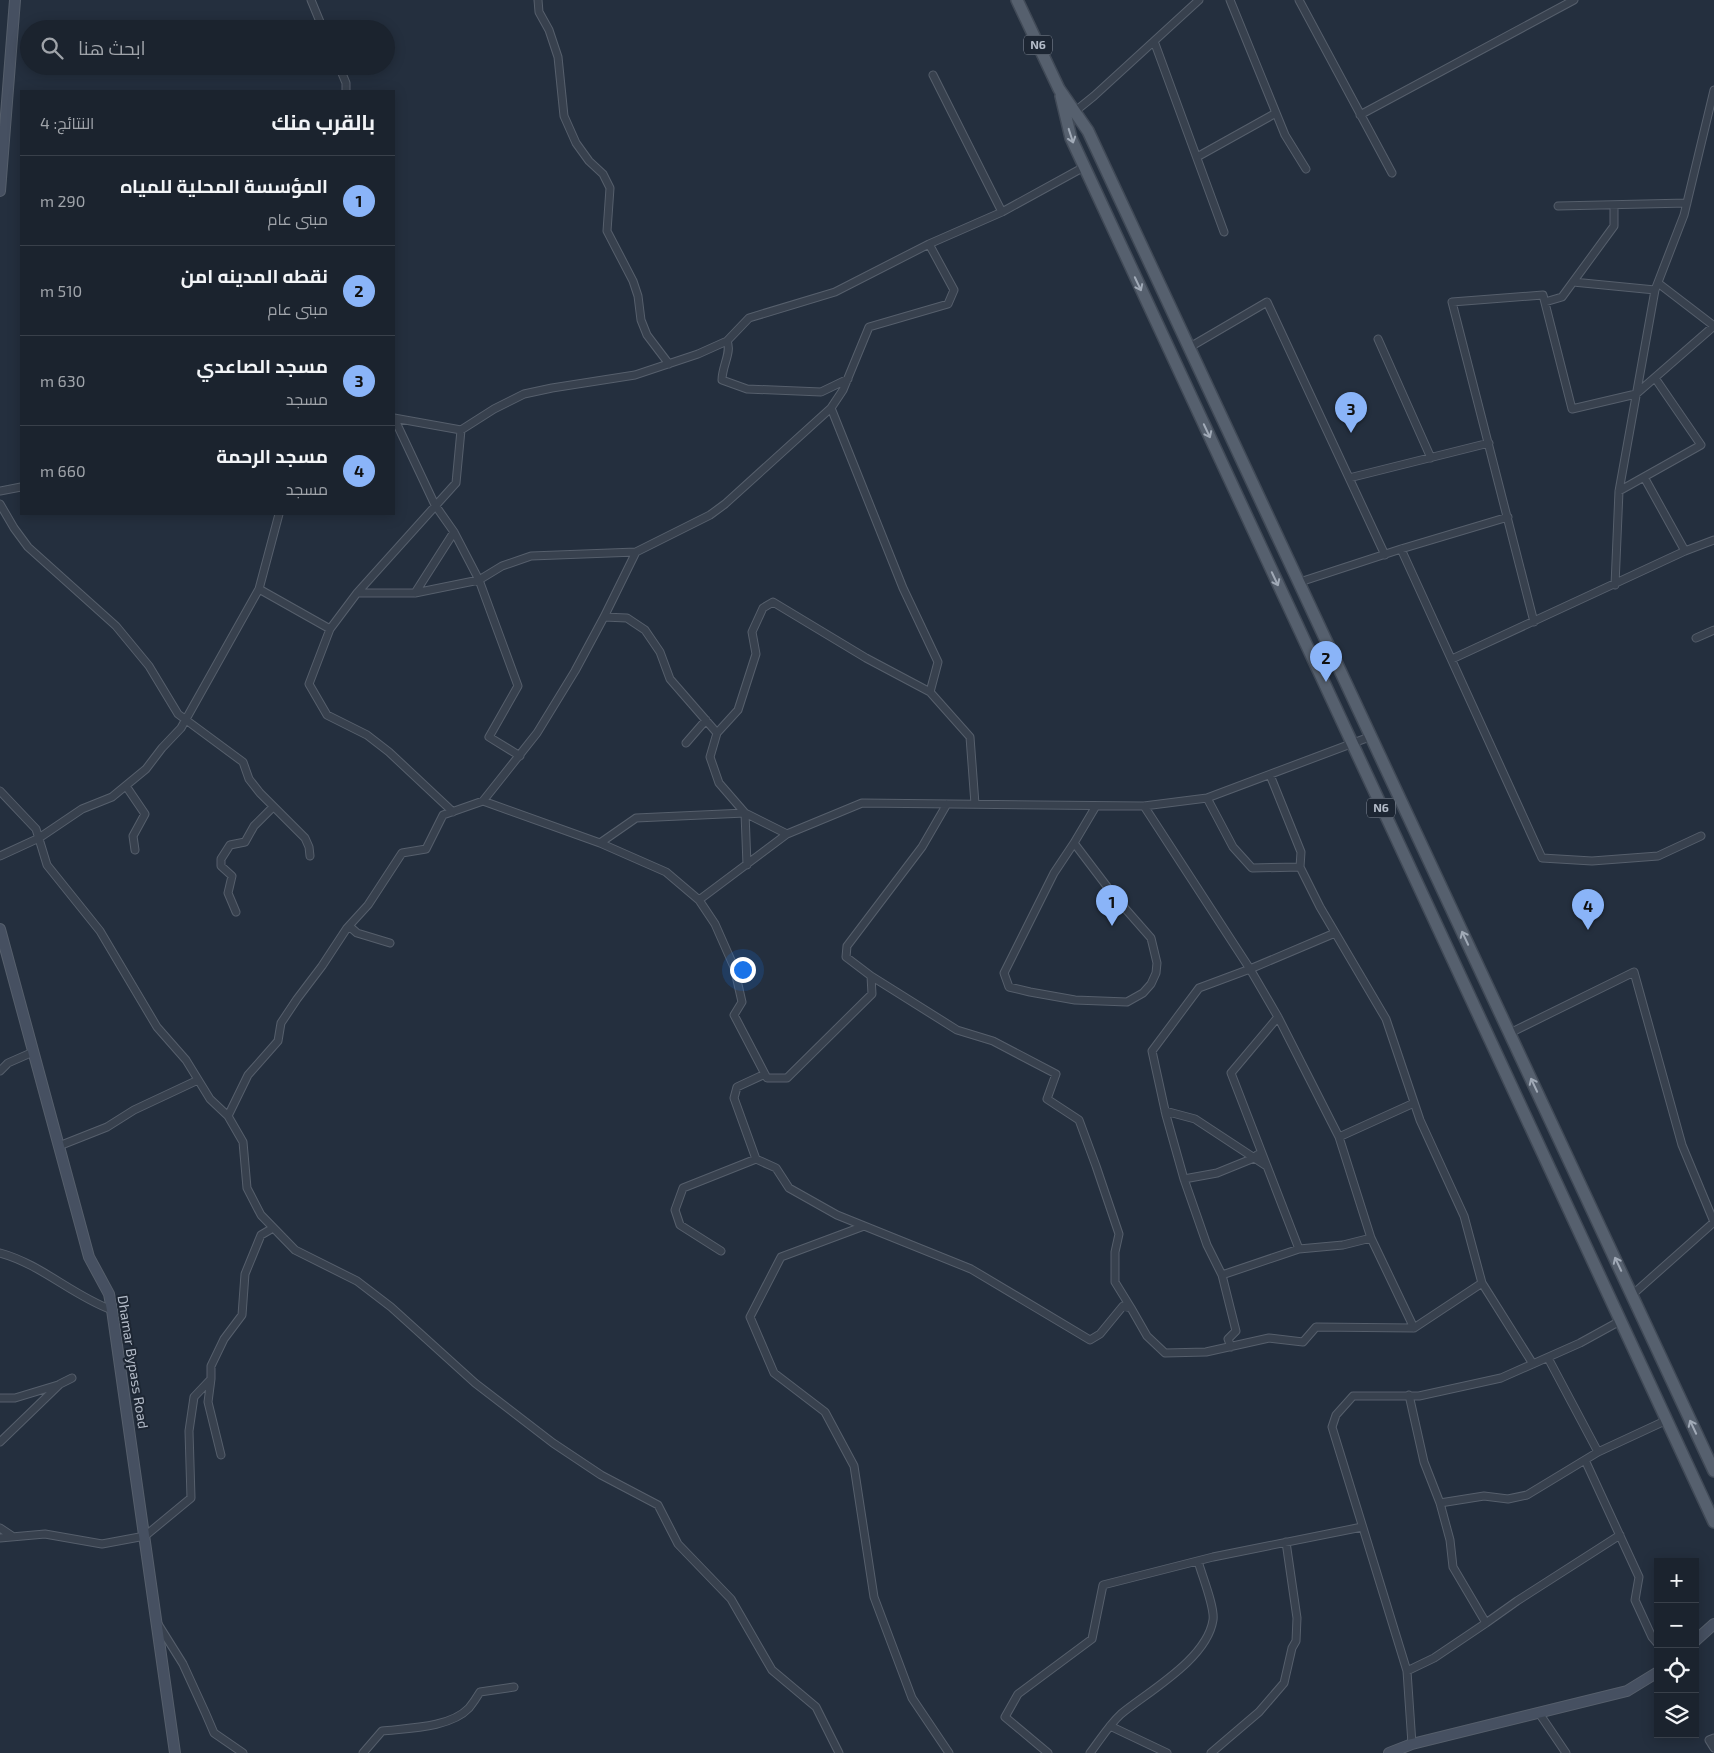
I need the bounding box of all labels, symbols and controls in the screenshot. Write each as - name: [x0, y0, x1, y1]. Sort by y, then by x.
- search box: [20, 20, 395, 75]
- icon: search: [38, 34, 66, 62]
- text: ابحث هنا: [78, 36, 146, 59]
- road number: N6: [1024, 36, 1052, 54]
- text: بالقرب منك: [271, 109, 375, 134]
- text: النتائج: 4: [40, 113, 94, 132]
- one-way arrow: [1066, 128, 1076, 144]
- text: المؤسسة المحلية للمياه: [120, 174, 328, 197]
- text: 290 m: [40, 191, 85, 210]
- text: 1: [356, 191, 362, 210]
- text: مبنى عام: [267, 209, 328, 228]
- text: نقطه المدينه امن: [181, 264, 328, 287]
- one-way arrow: [1134, 276, 1144, 291]
- text: 510 m: [40, 281, 82, 300]
- text: 2: [354, 281, 364, 300]
- text: مبنى عام: [267, 299, 328, 318]
- text: مسجد الصاعدي: [196, 354, 328, 377]
- text: 630 m: [40, 371, 85, 390]
- text: 3: [354, 371, 364, 390]
- text: مسجد: [286, 389, 328, 408]
- pin: 3: [1335, 392, 1367, 433]
- one-way arrow: [1202, 424, 1212, 439]
- text: مسجد الرحمة: [216, 444, 328, 467]
- text: 660 m: [40, 461, 86, 480]
- text: 4: [354, 461, 364, 480]
- text: مسجد: [286, 479, 328, 498]
- one-way arrow: [1271, 571, 1280, 586]
- pin: 2: [1310, 641, 1342, 682]
- road number: N6: [1367, 798, 1395, 818]
- pin: 1: [1096, 885, 1128, 926]
- pin: 4: [1572, 889, 1604, 930]
- one-way arrow: [1460, 930, 1470, 945]
- your location: [730, 957, 756, 983]
- one-way arrow: [1529, 1078, 1538, 1093]
- one-way arrow: [1612, 1257, 1622, 1272]
- street label: Dhamar Bypass Road: [115, 1294, 152, 1430]
- one-way arrow: [1688, 1420, 1698, 1435]
- map controls: [1654, 1558, 1699, 1738]
- button: +: [1654, 1558, 1699, 1603]
- button: −: [1654, 1603, 1699, 1648]
- button: locate: [1654, 1648, 1699, 1693]
- button: layers: [1654, 1693, 1699, 1738]

